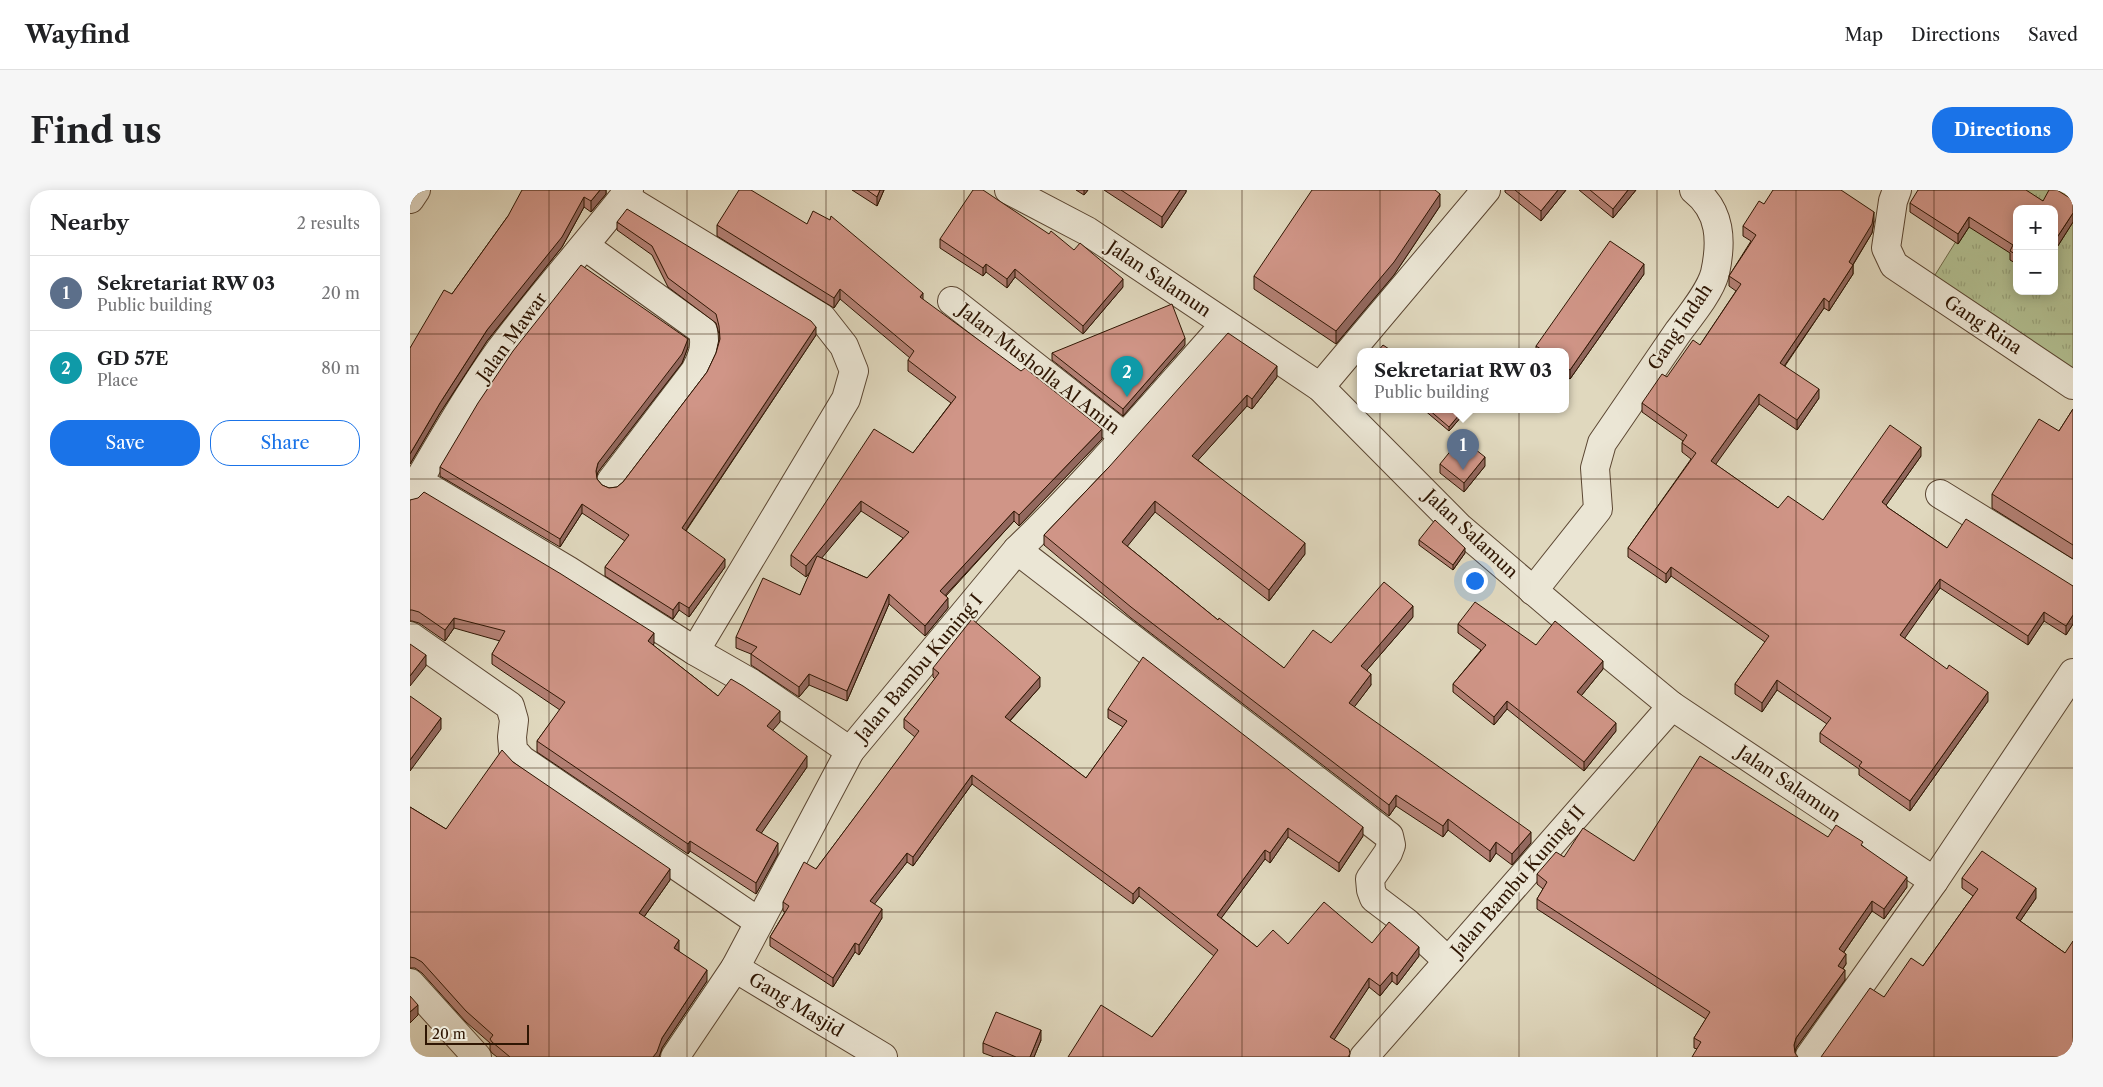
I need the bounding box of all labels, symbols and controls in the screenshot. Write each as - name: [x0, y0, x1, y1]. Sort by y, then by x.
- text: Wayfind: [25, 20, 130, 49]
- text: Map: [1844, 24, 1883, 46]
- text: Directions: [1911, 24, 2000, 46]
- text: Saved: [2028, 24, 2078, 46]
- button: Directions: [1932, 107, 2073, 153]
- text: Find us: [30, 109, 162, 152]
- map controls: [2013, 205, 2058, 295]
- button: +: [2013, 205, 2058, 250]
- text: Nearby: [50, 210, 129, 235]
- text: 2 results: [297, 213, 360, 233]
- street label: Jalan Salamun: [1100, 234, 1215, 322]
- button: −: [2013, 250, 2058, 295]
- text: Sekretariat RW 03: [97, 272, 275, 295]
- street label: Gang Indah: [1643, 280, 1717, 374]
- text: 1: [62, 283, 70, 303]
- text: 20 m: [321, 283, 360, 303]
- street label: Jalan Mawar: [470, 288, 552, 388]
- street label: Gang Rina: [1940, 291, 2026, 359]
- text: Public building: [97, 295, 212, 315]
- street label: Jalan Musholla Al Amin: [951, 297, 1124, 439]
- text: GD 57E: [97, 347, 169, 370]
- popup: [1357, 348, 1569, 413]
- pin: 2: [1111, 356, 1143, 397]
- text: 2: [61, 358, 71, 378]
- text: 80 m: [321, 358, 360, 378]
- text: Sekretariat RW 03: [1374, 359, 1552, 382]
- text: Place: [97, 370, 138, 390]
- text: Public building: [1374, 382, 1489, 402]
- button: Save: [50, 420, 200, 466]
- button: Share: [210, 420, 360, 466]
- pin: 1: [1447, 429, 1479, 470]
- street label: Jalan Salamun: [1417, 483, 1523, 583]
- your location: [1462, 568, 1488, 594]
- street label: Jalan Bambu Kuning I: [849, 590, 987, 749]
- street label: Jalan Salamun: [1730, 739, 1845, 827]
- street label: Jalan Bambu Kuning II: [1444, 801, 1590, 963]
- street label: Gang Masjid: [745, 968, 847, 1042]
- scale bar: [425, 1022, 529, 1045]
- text: 20 m: [432, 1025, 466, 1043]

